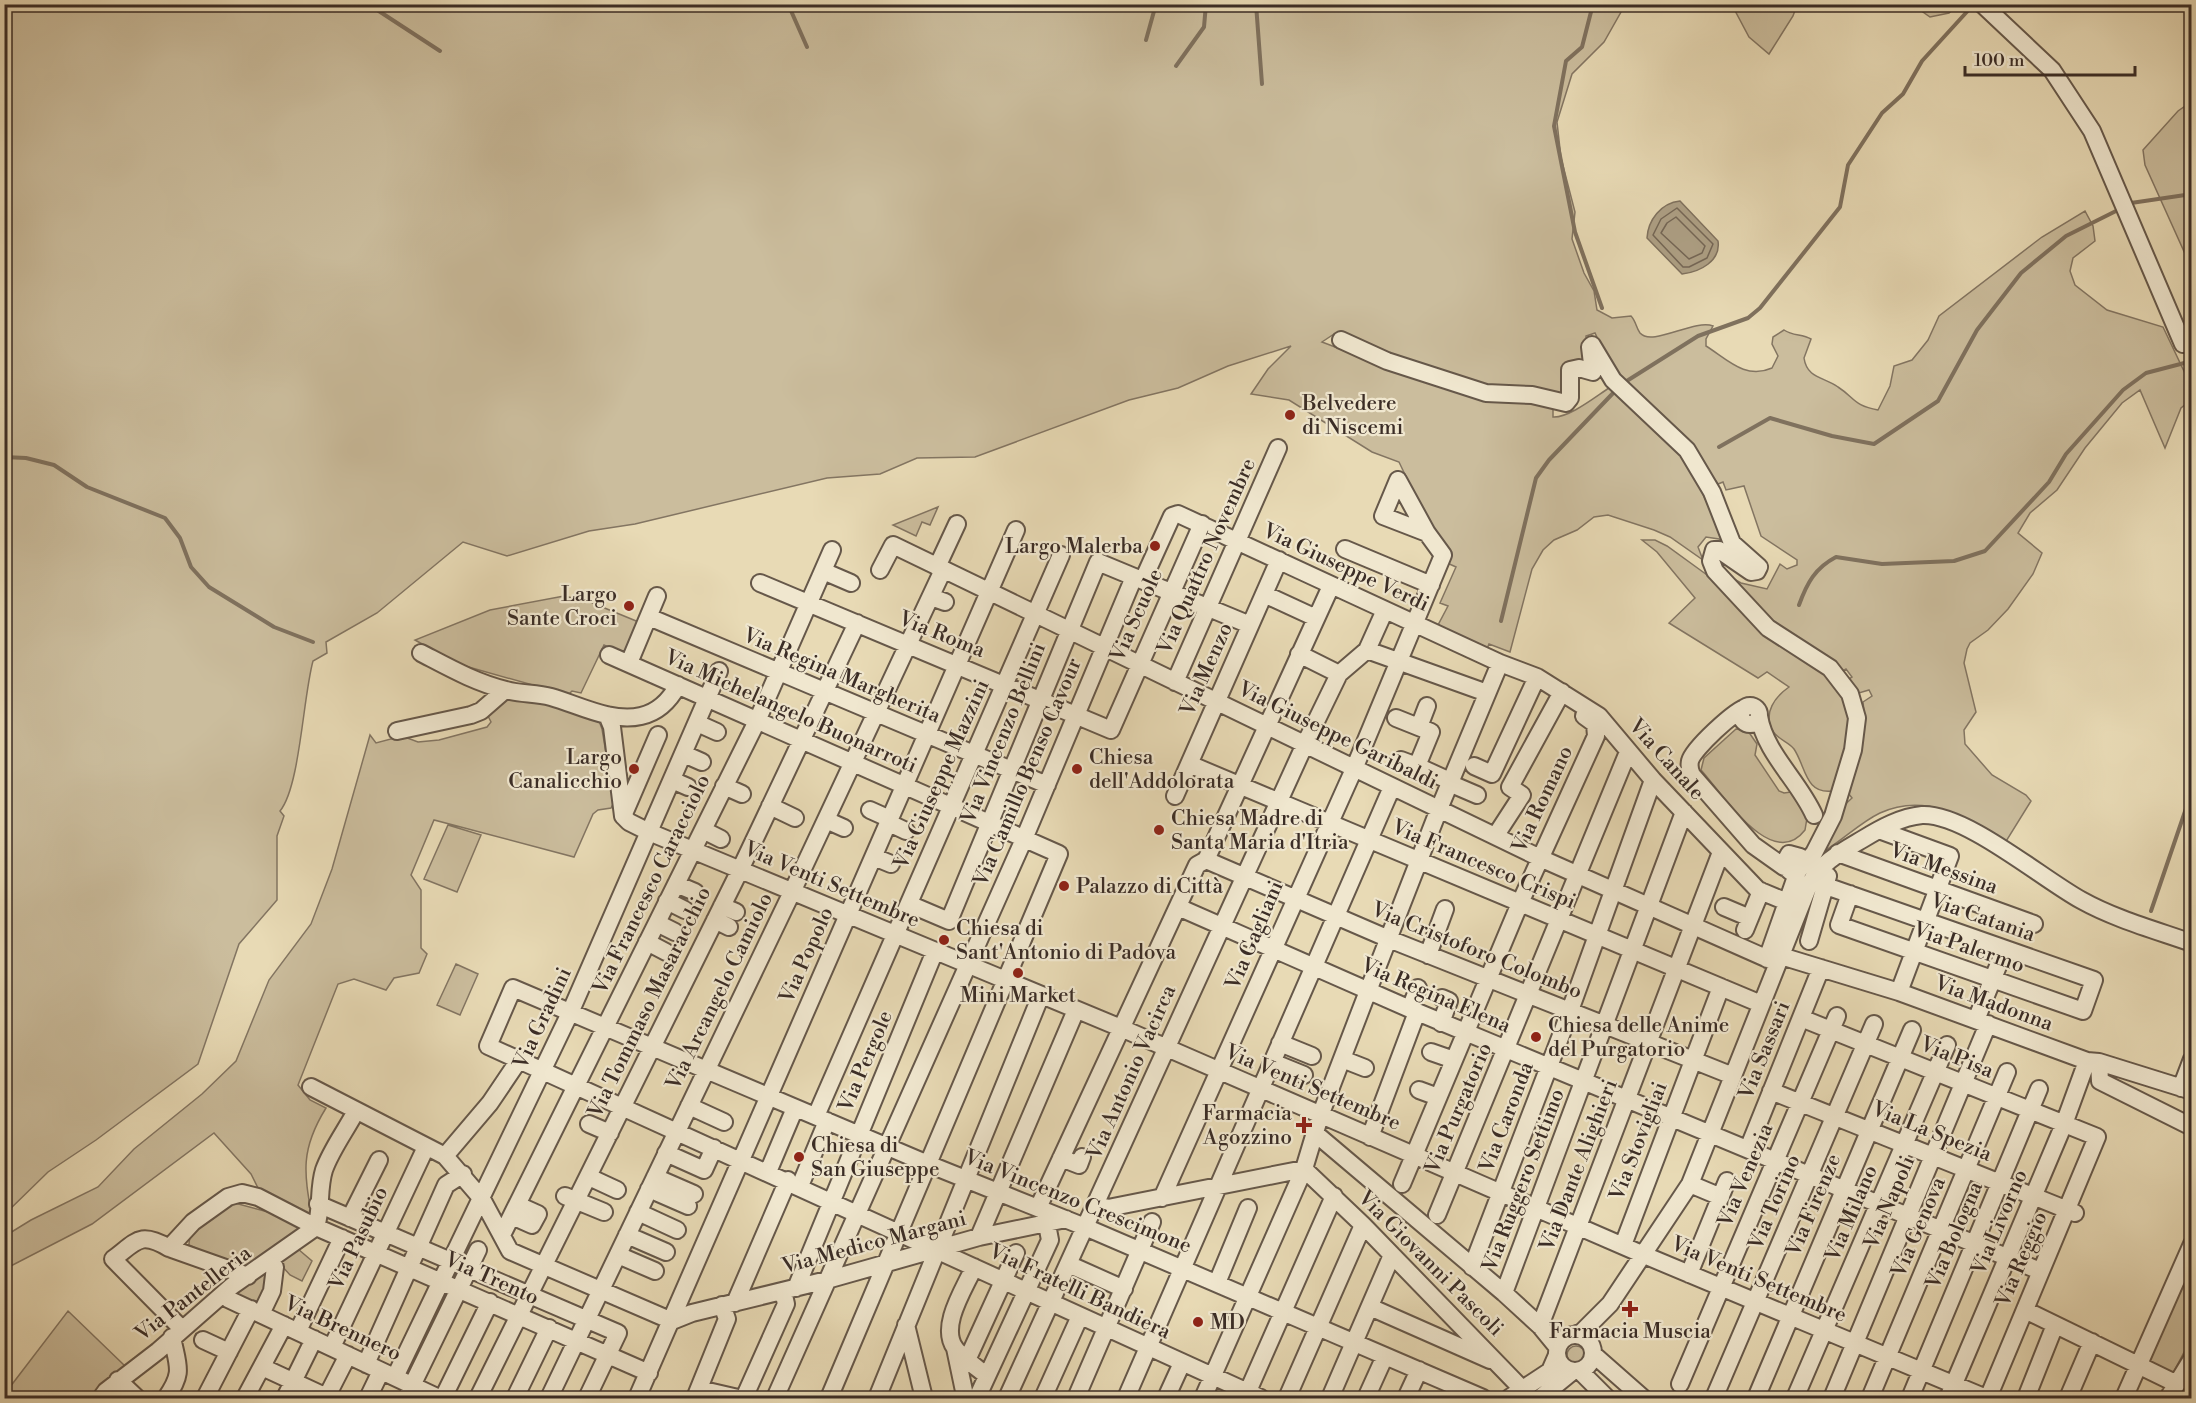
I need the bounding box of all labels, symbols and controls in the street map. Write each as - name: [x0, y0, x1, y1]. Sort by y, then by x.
- scale bar: [1965, 39, 2134, 77]
- text: 100 m: [1974, 49, 2025, 72]
- place label: Belvedere di Niscemi: [1301, 391, 1404, 441]
- marker: Belvedere di Niscemi: [1283, 408, 1297, 422]
- street label: Via Quattro Novembre: [1152, 454, 1262, 659]
- street label: Via Giuseppe Verdi: [1257, 518, 1433, 618]
- place label: Largo Malerba: [1005, 534, 1143, 560]
- marker: Largo Malerba: [1148, 539, 1162, 553]
- street label: Via Scuole: [1105, 565, 1169, 667]
- place label: Largo Sante Croci: [507, 582, 617, 632]
- marker: Largo Sante Croci: [622, 599, 636, 613]
- street label: Via Roma: [894, 605, 989, 664]
- street label: Via Menzo: [1174, 619, 1239, 721]
- street label: Via Regina Margherita: [738, 622, 945, 730]
- street label: Via Vincenzo Bellini: [955, 639, 1052, 829]
- street label: Via Michelangelo Buonarroti: [659, 644, 921, 779]
- street label: Via Camillo Benso Cavour: [968, 654, 1088, 891]
- street label: Via Giuseppe Mazzini: [888, 676, 995, 874]
- street label: Via Giuseppe Garibaldi: [1232, 676, 1442, 796]
- street label: Via Canale: [1622, 713, 1710, 806]
- street label: Via Romano: [1506, 742, 1579, 858]
- place label: Largo Canalicchio: [508, 745, 622, 795]
- place label: Chiesa dell'Addolorata: [1089, 745, 1235, 795]
- marker: Largo Canalicchio: [627, 762, 641, 776]
- marker: Chiesa dell'Addolorata: [1070, 762, 1084, 776]
- street label: Via Francesco Caracciolo: [587, 770, 716, 999]
- place label: Chiesa Madre di Santa Maria d'Itria: [1171, 806, 1349, 856]
- street label: Via Francesco Crispi: [1387, 814, 1580, 916]
- marker: Chiesa Madre di Santa Maria d'Itria: [1152, 823, 1166, 837]
- street label: Via Venti Settembre: [739, 836, 923, 934]
- street label: Via Messina: [1885, 837, 2002, 901]
- place label: Palazzo di Città: [1076, 874, 1224, 900]
- street label: Via Gagliani: [1220, 877, 1290, 995]
- marker: Palazzo di Città: [1057, 879, 1071, 893]
- street label: Via Tommaso Masaracchio: [582, 883, 717, 1123]
- street label: Via Arcangelo Camiolo: [660, 888, 779, 1095]
- street label: Via Catania: [1926, 888, 2039, 948]
- street label: Via Cristoforo Colombo: [1367, 896, 1586, 1005]
- street label: Via Popolo: [774, 903, 840, 1008]
- place label: Chiesa di Sant'Antonio di Padova: [956, 916, 1177, 966]
- street label: Via Palermo: [1909, 916, 2028, 979]
- marker: Chiesa di Sant'Antonio di Padova: [937, 933, 951, 947]
- street label: Via Regina Elena: [1356, 952, 1515, 1039]
- street label: Via Gradini: [508, 963, 578, 1074]
- marker: Mini Market: [1011, 966, 1025, 980]
- street label: Via Madonna: [1930, 970, 2057, 1038]
- street label: Via Antonio Vacirca: [1081, 981, 1182, 1165]
- place label: Mini Market: [960, 983, 1077, 1009]
- street label: Via Sassari: [1733, 997, 1796, 1104]
- street label: Via Pergole: [833, 1007, 899, 1117]
- place label: Chiesa delle Anime del Purgatorio: [1548, 1013, 1729, 1063]
- marker: Chiesa delle Anime del Purgatorio: [1529, 1030, 1543, 1044]
- street label: Via Pisa: [1915, 1031, 1997, 1085]
- street label: Via Venti Settembre: [1220, 1039, 1404, 1137]
- street label: Via Purgatorio: [1419, 1039, 1498, 1179]
- street label: Via Caronda: [1474, 1058, 1540, 1177]
- street label: Via Dante Alighieri: [1534, 1076, 1624, 1256]
- street label: Via Stovigliai: [1604, 1078, 1674, 1205]
- street label: Via Ruggero Settimo: [1477, 1085, 1571, 1276]
- street label: Via La Spezia: [1867, 1096, 1996, 1168]
- place label: Farmacia Agozzino: [1202, 1101, 1292, 1151]
- marker: Farmacia Agozzino: [1297, 1118, 1311, 1132]
- street label: Via Venezia: [1712, 1119, 1780, 1232]
- place label: Chiesa di San Giuseppe: [811, 1133, 940, 1183]
- street label: Via Vincenzo Crescimone: [959, 1144, 1195, 1259]
- marker: Chiesa di San Giuseppe: [792, 1150, 806, 1164]
- street label: Via Firenze: [1780, 1150, 1847, 1262]
- street label: Via Torino: [1743, 1151, 1807, 1255]
- street label: Via Napoli: [1858, 1152, 1921, 1254]
- street label: Via Milano: [1820, 1161, 1884, 1267]
- street label: Via Livorno: [1966, 1166, 2034, 1280]
- street label: Via Genova: [1886, 1173, 1952, 1282]
- street label: Via Bologna: [1920, 1177, 1989, 1294]
- street label: Via Pasubio: [323, 1182, 394, 1295]
- street label: Via Giovanni Pascoli: [1351, 1185, 1509, 1342]
- street label: Via Medico Margani: [778, 1206, 969, 1280]
- street label: Via Reggio: [1990, 1208, 2054, 1312]
- street label: Via Venti Settembre: [1666, 1231, 1850, 1329]
- street label: Via Fratelli Bandiera: [984, 1238, 1175, 1346]
- street label: Via Pantelleria: [130, 1240, 257, 1348]
- street label: Via Trento: [439, 1246, 543, 1311]
- street label: Via Brennero: [279, 1290, 405, 1367]
- marker: Farmacia Muscia: [1623, 1302, 1637, 1316]
- place label: MD: [1210, 1310, 1245, 1336]
- marker: MD: [1191, 1315, 1205, 1329]
- place label: Farmacia Muscia: [1549, 1319, 1711, 1345]

